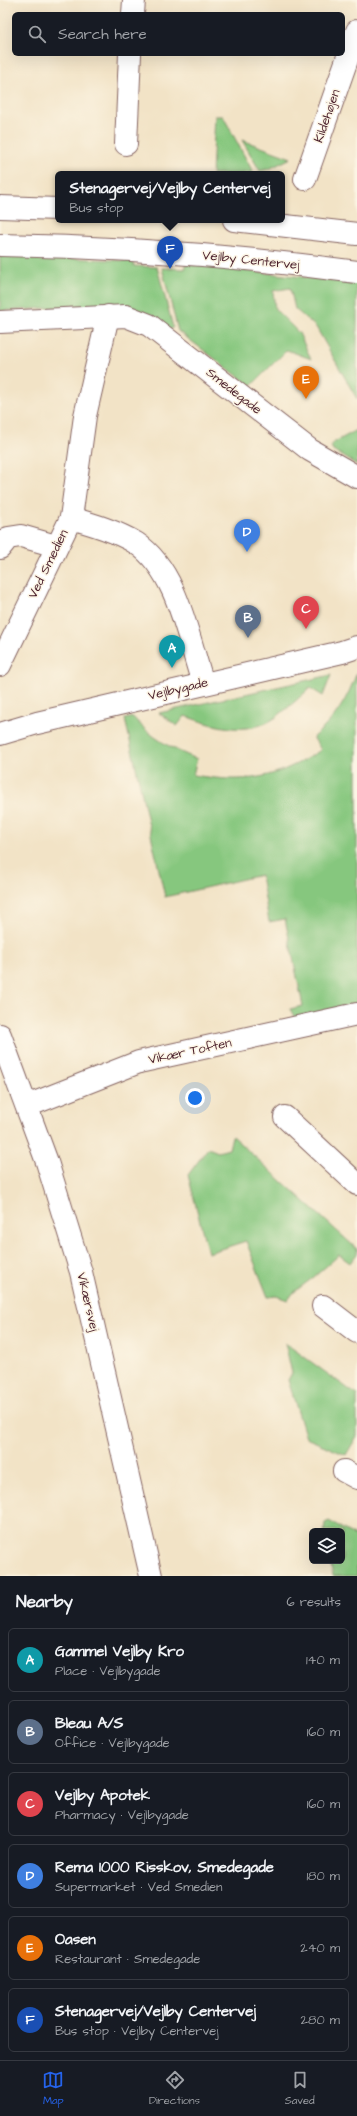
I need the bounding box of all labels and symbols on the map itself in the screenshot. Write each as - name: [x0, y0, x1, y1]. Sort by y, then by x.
- street label: Kildehøjen: [310, 87, 345, 145]
- pin: F: [157, 236, 183, 269]
- street label: Vejlby Centervej: [201, 246, 301, 275]
- street label: Smedegade: [202, 364, 266, 419]
- pin: E: [293, 366, 319, 399]
- pin: D: [234, 519, 260, 552]
- street label: Ved Smedien: [24, 526, 73, 602]
- pin: C: [293, 596, 319, 629]
- pin: B: [235, 605, 261, 638]
- pin: A: [159, 635, 185, 668]
- street label: Vejlbygade: [146, 673, 210, 706]
- street label: Vikær Toften: [147, 1033, 234, 1069]
- your location: [185, 1088, 205, 1108]
- street label: Vikærsvej: [72, 1271, 104, 1334]

